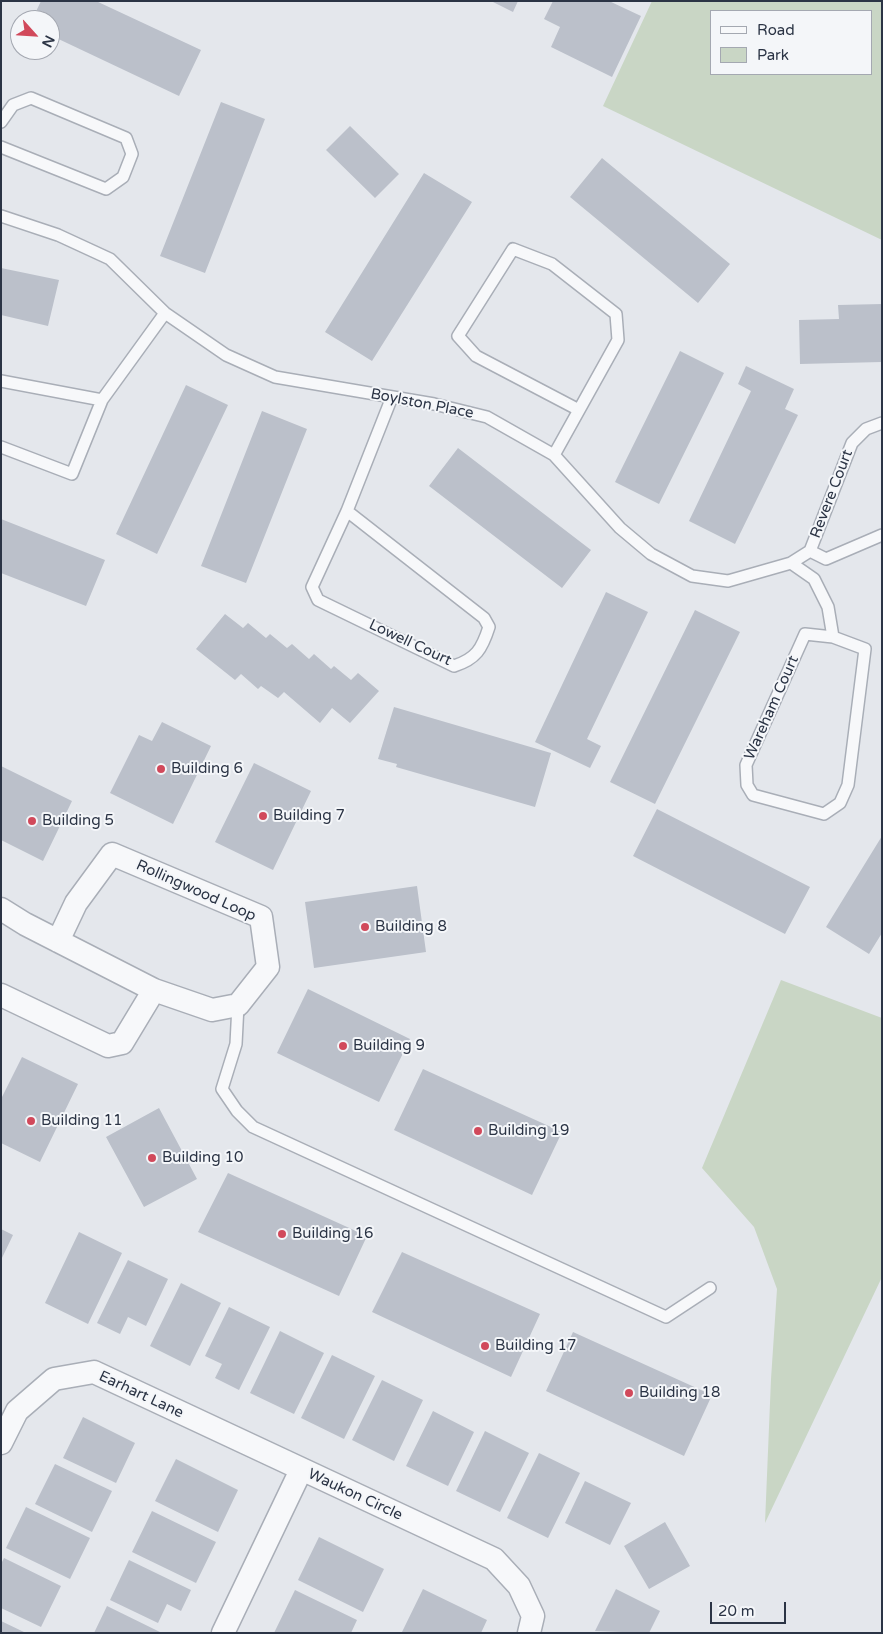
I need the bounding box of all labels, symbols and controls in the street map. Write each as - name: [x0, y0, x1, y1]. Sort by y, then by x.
- north arrow: [10, 10, 60, 60]
- legend: [710, 10, 873, 75]
- text: Road: [757, 21, 795, 39]
- text: N: [38, 33, 58, 50]
- text: Park: [757, 46, 789, 64]
- street label: Boylston Place: [369, 385, 475, 423]
- street label: Revere Court: [807, 447, 857, 541]
- street label: Lowell Court: [366, 616, 454, 670]
- street label: Wareham Court: [741, 653, 803, 763]
- place label: Building 6: [171, 760, 243, 778]
- marker: Building 6: [155, 763, 167, 775]
- place label: Building 7: [273, 807, 345, 825]
- marker: Building 7: [257, 810, 269, 822]
- place label: Building 5: [42, 812, 114, 830]
- marker: Building 5: [26, 815, 38, 827]
- street label: Rollingwood Loop: [133, 856, 259, 926]
- place label: Building 8: [375, 918, 447, 936]
- marker: Building 8: [359, 921, 371, 933]
- place label: Building 9: [353, 1037, 425, 1055]
- marker: Building 9: [337, 1040, 349, 1052]
- place label: Building 11: [41, 1112, 122, 1130]
- marker: Building 11: [25, 1115, 37, 1127]
- place label: Building 19: [488, 1122, 569, 1140]
- marker: Building 19: [472, 1125, 484, 1137]
- place label: Building 10: [162, 1149, 243, 1167]
- marker: Building 10: [146, 1152, 158, 1164]
- place label: Building 16: [292, 1225, 373, 1243]
- marker: Building 16: [276, 1228, 288, 1240]
- place label: Building 17: [495, 1337, 576, 1355]
- marker: Building 17: [479, 1340, 491, 1352]
- street label: Earhart Lane: [96, 1368, 186, 1422]
- place label: Building 18: [639, 1384, 720, 1402]
- marker: Building 18: [623, 1387, 635, 1399]
- street label: Waukon Circle: [305, 1465, 405, 1525]
- scale bar: [713, 1592, 789, 1624]
- text: 20 m: [718, 1602, 755, 1620]

